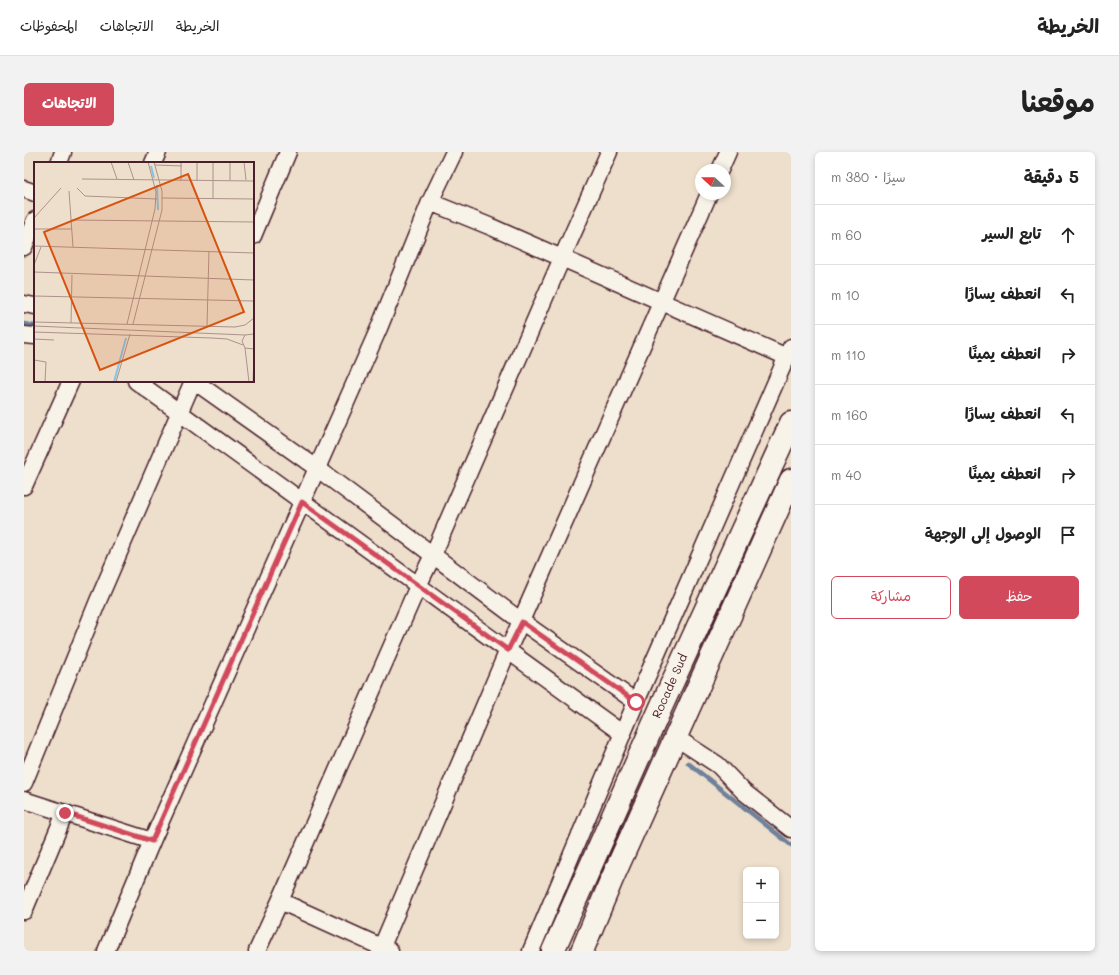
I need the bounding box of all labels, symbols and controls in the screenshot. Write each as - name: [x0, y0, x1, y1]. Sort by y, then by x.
- text: الخريطة: [1037, 13, 1099, 38]
- text: المحفوظات: [20, 16, 78, 35]
- text: الاتجاهات: [100, 16, 154, 35]
- text: الخريطة: [176, 16, 219, 35]
- button: الاتجاهات: [24, 83, 114, 126]
- text: موقعنا: [1021, 83, 1095, 119]
- inset map: [34, 162, 254, 382]
- north arrow: [695, 164, 731, 200]
- text: 5 دقيقة: [1024, 165, 1079, 187]
- text: سيرًا · 380 m: [831, 168, 906, 185]
- text: تابع السير: [982, 223, 1041, 243]
- icon: ahead: [1057, 224, 1079, 246]
- text: 60 m: [831, 226, 861, 243]
- text: انعطف يسارًا: [965, 283, 1041, 303]
- icon: left: [1057, 284, 1079, 306]
- text: 10 m: [831, 286, 859, 303]
- text: انعطف يمينًا: [969, 343, 1041, 363]
- icon: right: [1057, 344, 1079, 366]
- text: 110 m: [831, 346, 865, 363]
- text: انعطف يسارًا: [965, 403, 1041, 423]
- icon: left: [1057, 404, 1079, 426]
- text: 160 m: [831, 406, 867, 423]
- text: انعطف يمينًا: [969, 463, 1041, 483]
- icon: right: [1057, 464, 1079, 486]
- text: 40 m: [831, 466, 861, 483]
- text: الوصول إلى الوجهة: [925, 523, 1041, 543]
- icon: arrive: [1057, 524, 1079, 546]
- button: مشاركة: [831, 576, 951, 619]
- button: حفظ: [959, 576, 1079, 619]
- street label: Rocade Sud: [648, 650, 691, 720]
- route start: [627, 693, 645, 711]
- route end: [56, 804, 74, 822]
- map controls: [743, 867, 779, 939]
- button: +: [743, 867, 779, 903]
- button: −: [743, 903, 779, 939]

